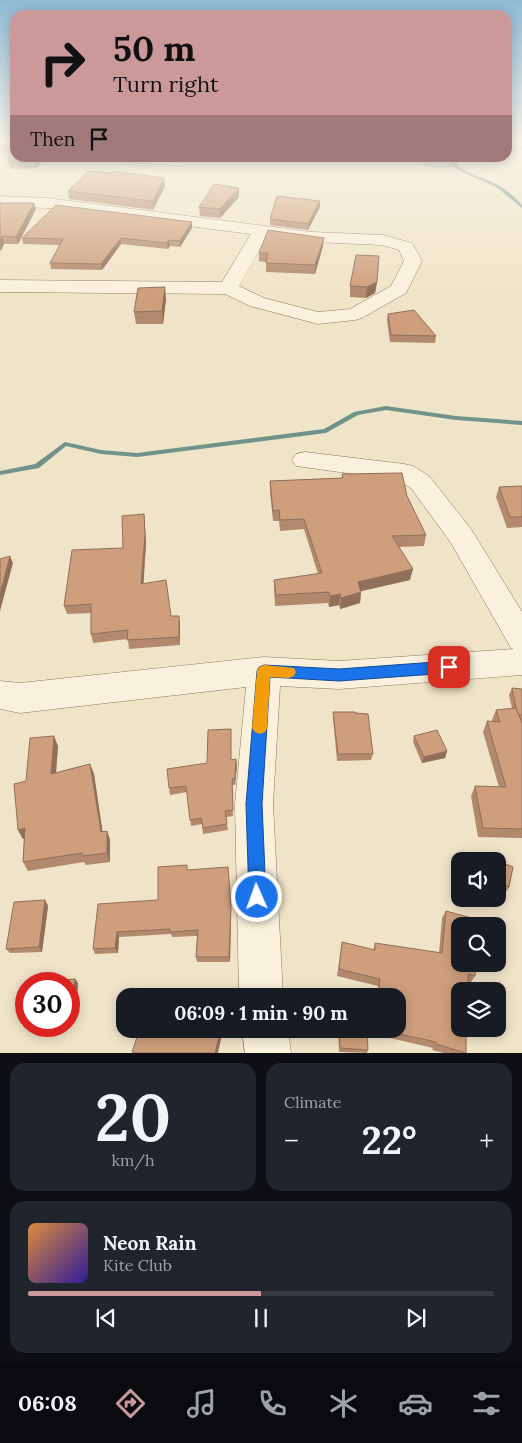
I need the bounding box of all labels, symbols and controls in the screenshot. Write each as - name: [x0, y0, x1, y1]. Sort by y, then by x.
- text: 50 m: [113, 26, 196, 71]
- icon: right: [30, 30, 95, 95]
- text: Turn right: [113, 70, 218, 98]
- icon: arrive: [85, 125, 113, 153]
- text: Then: [30, 127, 75, 151]
- pin: [428, 646, 470, 688]
- icon: arrive: [435, 653, 463, 681]
- map controls: [451, 852, 506, 1037]
- button: sound: [451, 852, 506, 907]
- position arrow: [230, 870, 282, 922]
- button: search: [451, 917, 506, 972]
- speed limit sign: 30: [15, 972, 80, 1037]
- button: layers: [451, 982, 506, 1037]
- text: 06:09 · 1 min · 90 m: [174, 1001, 348, 1025]
- text: 20: [95, 1076, 171, 1159]
- text: Climate: [284, 1092, 341, 1112]
- text: 22°: [361, 1116, 417, 1164]
- text: −: [284, 1123, 299, 1159]
- text: +: [479, 1123, 494, 1159]
- text: km/h: [111, 1150, 155, 1170]
- text: Neon Rain: [103, 1231, 197, 1255]
- text: Kite Club: [103, 1255, 172, 1275]
- icon: previous: [92, 1304, 120, 1332]
- icon: pause: [247, 1304, 275, 1332]
- icon: next: [402, 1304, 430, 1332]
- icon: directions: [113, 1386, 148, 1421]
- icon: music: [184, 1386, 219, 1421]
- icon: phone: [255, 1386, 290, 1421]
- icon: climate: [326, 1386, 361, 1421]
- icon: car: [398, 1386, 433, 1421]
- icon: filters: [469, 1386, 504, 1421]
- text: 06:08: [18, 1389, 77, 1417]

